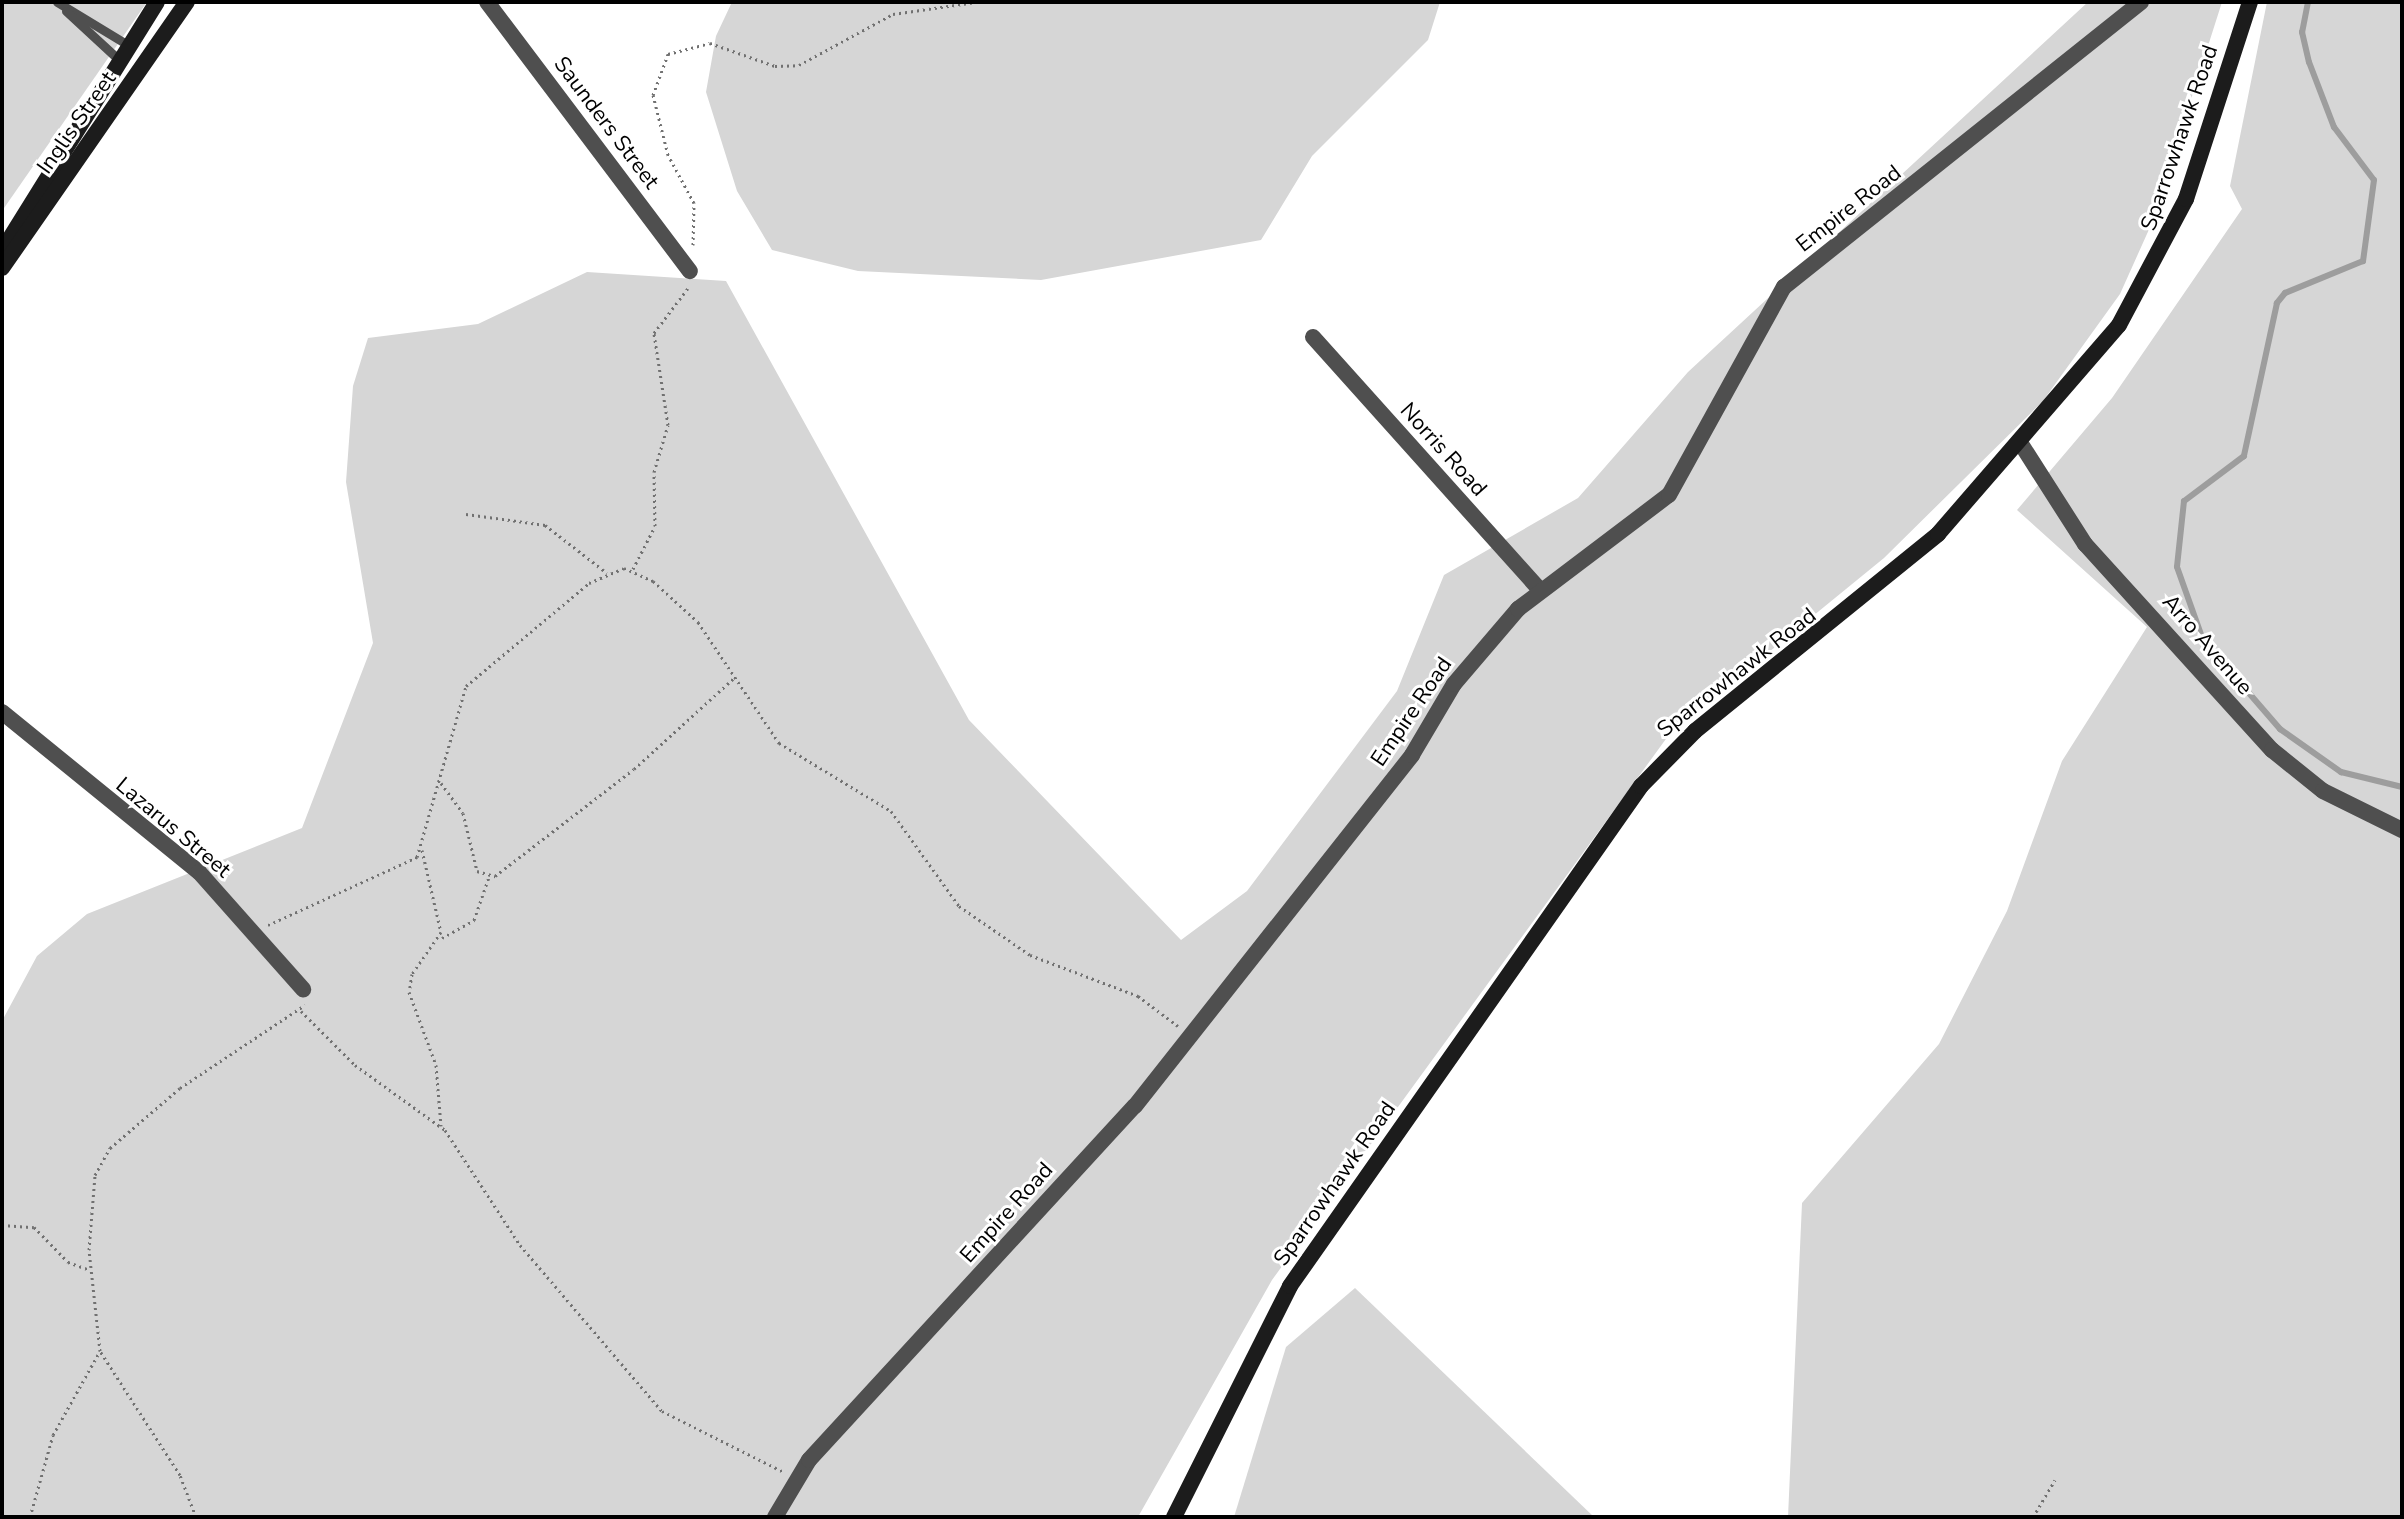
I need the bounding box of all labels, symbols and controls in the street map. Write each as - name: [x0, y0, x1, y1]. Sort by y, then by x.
- street label: Sparrowhawk Road: [2136, 42, 2224, 234]
- street label: Saunders Street: [548, 52, 664, 194]
- street label: Inglis Street: [32, 67, 122, 179]
- street label: Empire Road: [1791, 160, 1907, 258]
- street label: Norris Road: [1394, 398, 1492, 502]
- street label: Arro Avenue: [2156, 589, 2258, 701]
- street label: Sparrowhawk Road: [1652, 603, 1822, 743]
- street label: Empire Road: [1366, 652, 1458, 772]
- street label: Lazarus Street: [110, 772, 236, 884]
- street label: Sparrowhawk Road: [1268, 1097, 1402, 1271]
- street label: Empire Road: [955, 1157, 1059, 1269]

